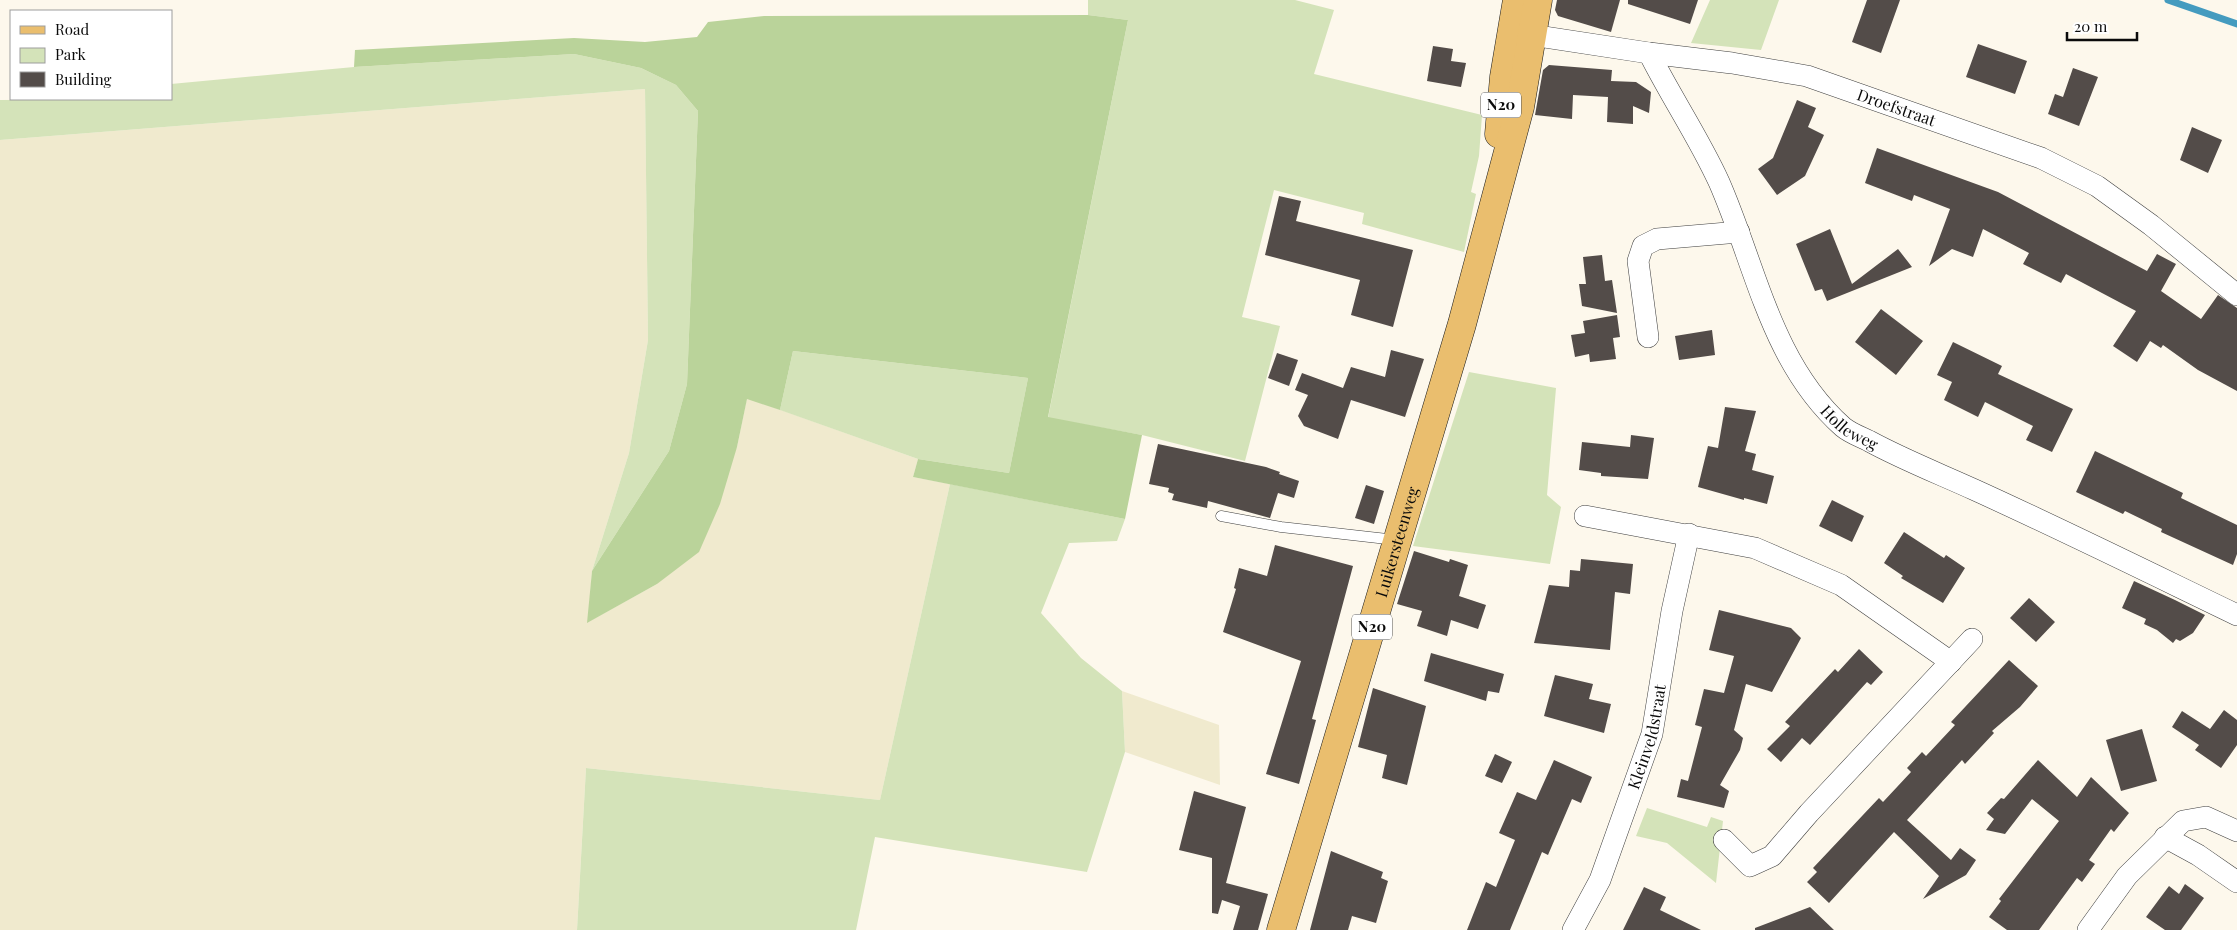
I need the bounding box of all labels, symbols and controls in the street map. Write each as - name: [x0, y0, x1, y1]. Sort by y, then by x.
- legend: [10, 10, 172, 100]
- scale bar: [2067, 10, 2137, 42]
- text: 20 m: [2074, 16, 2108, 36]
- text: Road: [55, 19, 89, 39]
- text: Park: [55, 44, 87, 64]
- text: Building: [55, 69, 112, 89]
- street label: Droefstraat: [1854, 83, 1939, 130]
- road number: N20: [1481, 92, 1521, 118]
- street label: Holleweg: [1816, 400, 1883, 454]
- street label: Luikersteenweg: [1370, 484, 1423, 600]
- road number: N20: [1352, 614, 1392, 640]
- street label: Kleinveldstraat: [1622, 682, 1670, 792]

